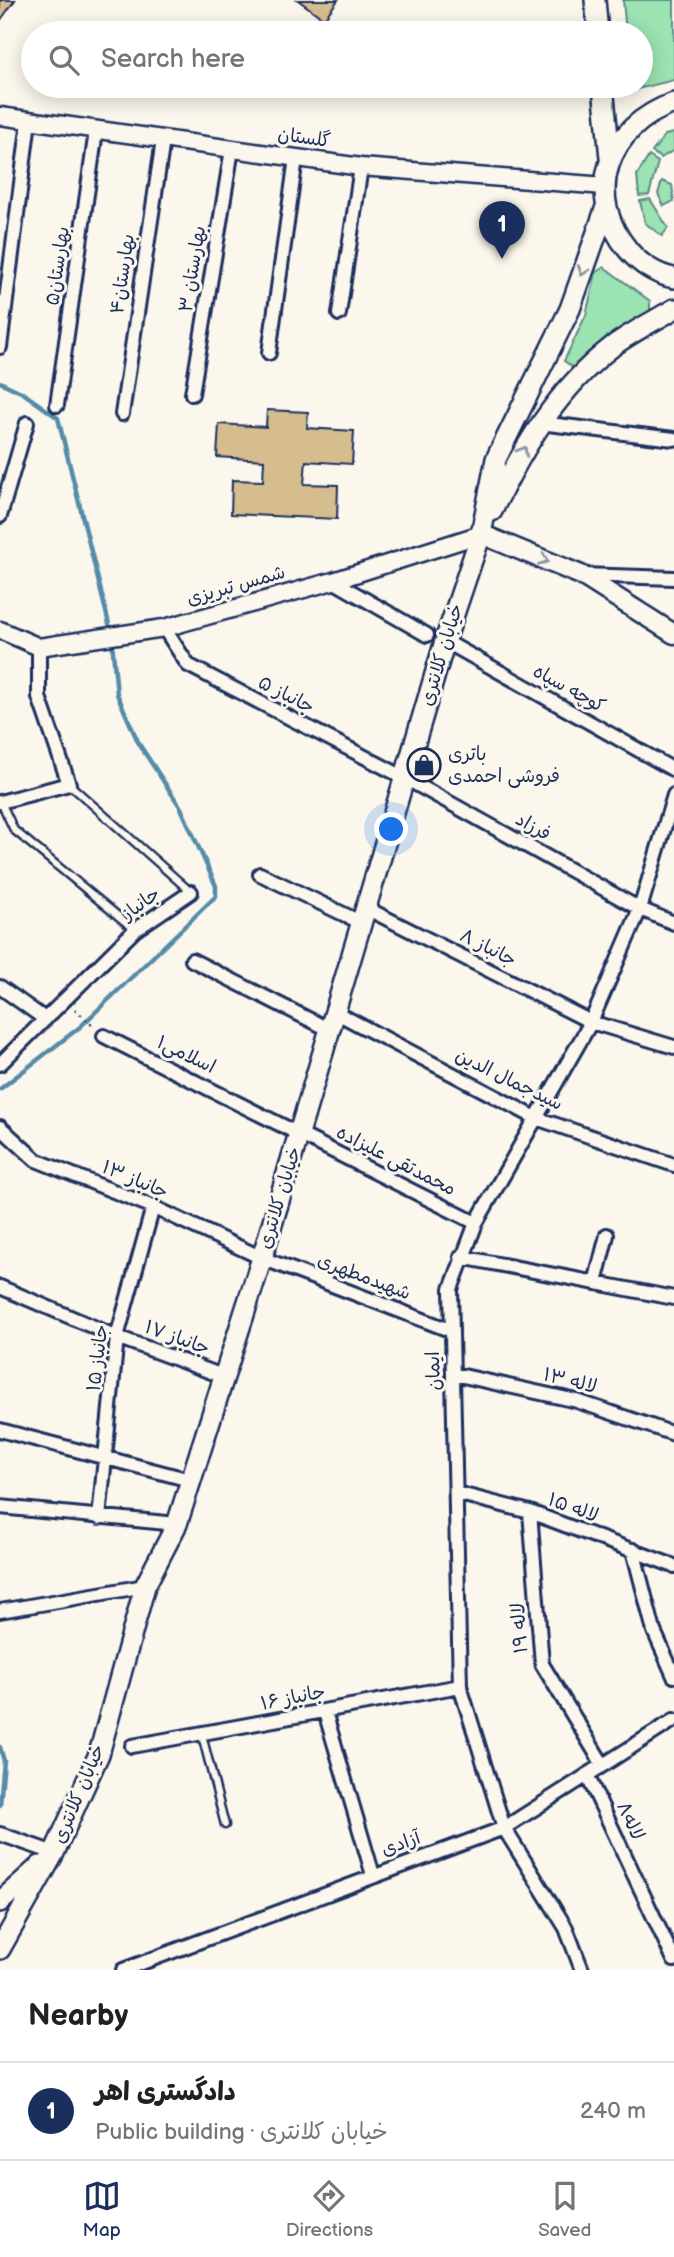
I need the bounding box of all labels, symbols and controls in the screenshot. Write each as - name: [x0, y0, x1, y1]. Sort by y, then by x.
- search box: [21, 21, 653, 98]
- icon: search: [45, 41, 83, 79]
- text: Search here: [101, 44, 245, 75]
- street label: گلستان: [276, 123, 332, 153]
- pin: 1: [479, 201, 525, 259]
- street label: بهارستان ۳: [175, 224, 211, 314]
- street label: بهارستان۵: [41, 225, 75, 307]
- street label: بهارستان۴: [106, 232, 140, 316]
- one-way arrow: [577, 265, 591, 277]
- one-way arrow: [515, 446, 528, 459]
- one-way arrow: [537, 551, 549, 565]
- street label: شمس تبریزی: [184, 561, 288, 611]
- street label: خیابان کلانتری: [416, 601, 468, 709]
- street label: کوچه سپاه: [529, 660, 609, 718]
- street label: جانباز ۵: [254, 671, 318, 719]
- place label: باتری فروشی احمدی: [448, 743, 560, 788]
- shop icon: باتری فروشی احمدی: [405, 746, 443, 784]
- street label: فرزاد: [511, 808, 555, 846]
- your location: [374, 812, 408, 846]
- street label: جانباز: [116, 882, 165, 927]
- street label: جانباز ۸: [456, 924, 520, 972]
- street label: اسلامی۱: [153, 1031, 219, 1079]
- street label: سیدجمال الدین: [451, 1044, 567, 1116]
- street label: محمدتقی علیزاده: [332, 1121, 460, 1201]
- street label: خیابان کلانتری: [254, 1144, 306, 1252]
- street label: جانباز ۱۳: [98, 1156, 172, 1204]
- street label: شهیدمطهری: [314, 1249, 414, 1305]
- street label: جانباز ۱۷: [141, 1316, 213, 1360]
- street label: جانباز ۱۵: [82, 1323, 114, 1393]
- street label: ایمان: [422, 1351, 446, 1391]
- street label: لاله ۱۳: [541, 1363, 599, 1399]
- street label: لاله ۱۵: [545, 1488, 601, 1528]
- street label: لاله ۱۹: [507, 1602, 533, 1654]
- street label: جانباز ۱۶: [259, 1680, 327, 1716]
- street label: خیابان کلانتری: [48, 1741, 110, 1847]
- street label: لاله۸: [611, 1798, 649, 1844]
- street label: آزادی: [378, 1826, 425, 1862]
- text: Nearby: [28, 1998, 128, 2034]
- text: دادگستری اهر: [95, 2077, 236, 2108]
- text: 1: [46, 2097, 56, 2125]
- text: 240 m: [580, 2097, 646, 2125]
- text: Public building · خیابان کلانتری: [95, 2118, 388, 2146]
- tab: Map: [83, 2177, 121, 2242]
- tab: Directions: [286, 2177, 373, 2242]
- tab: Saved: [538, 2177, 591, 2242]

